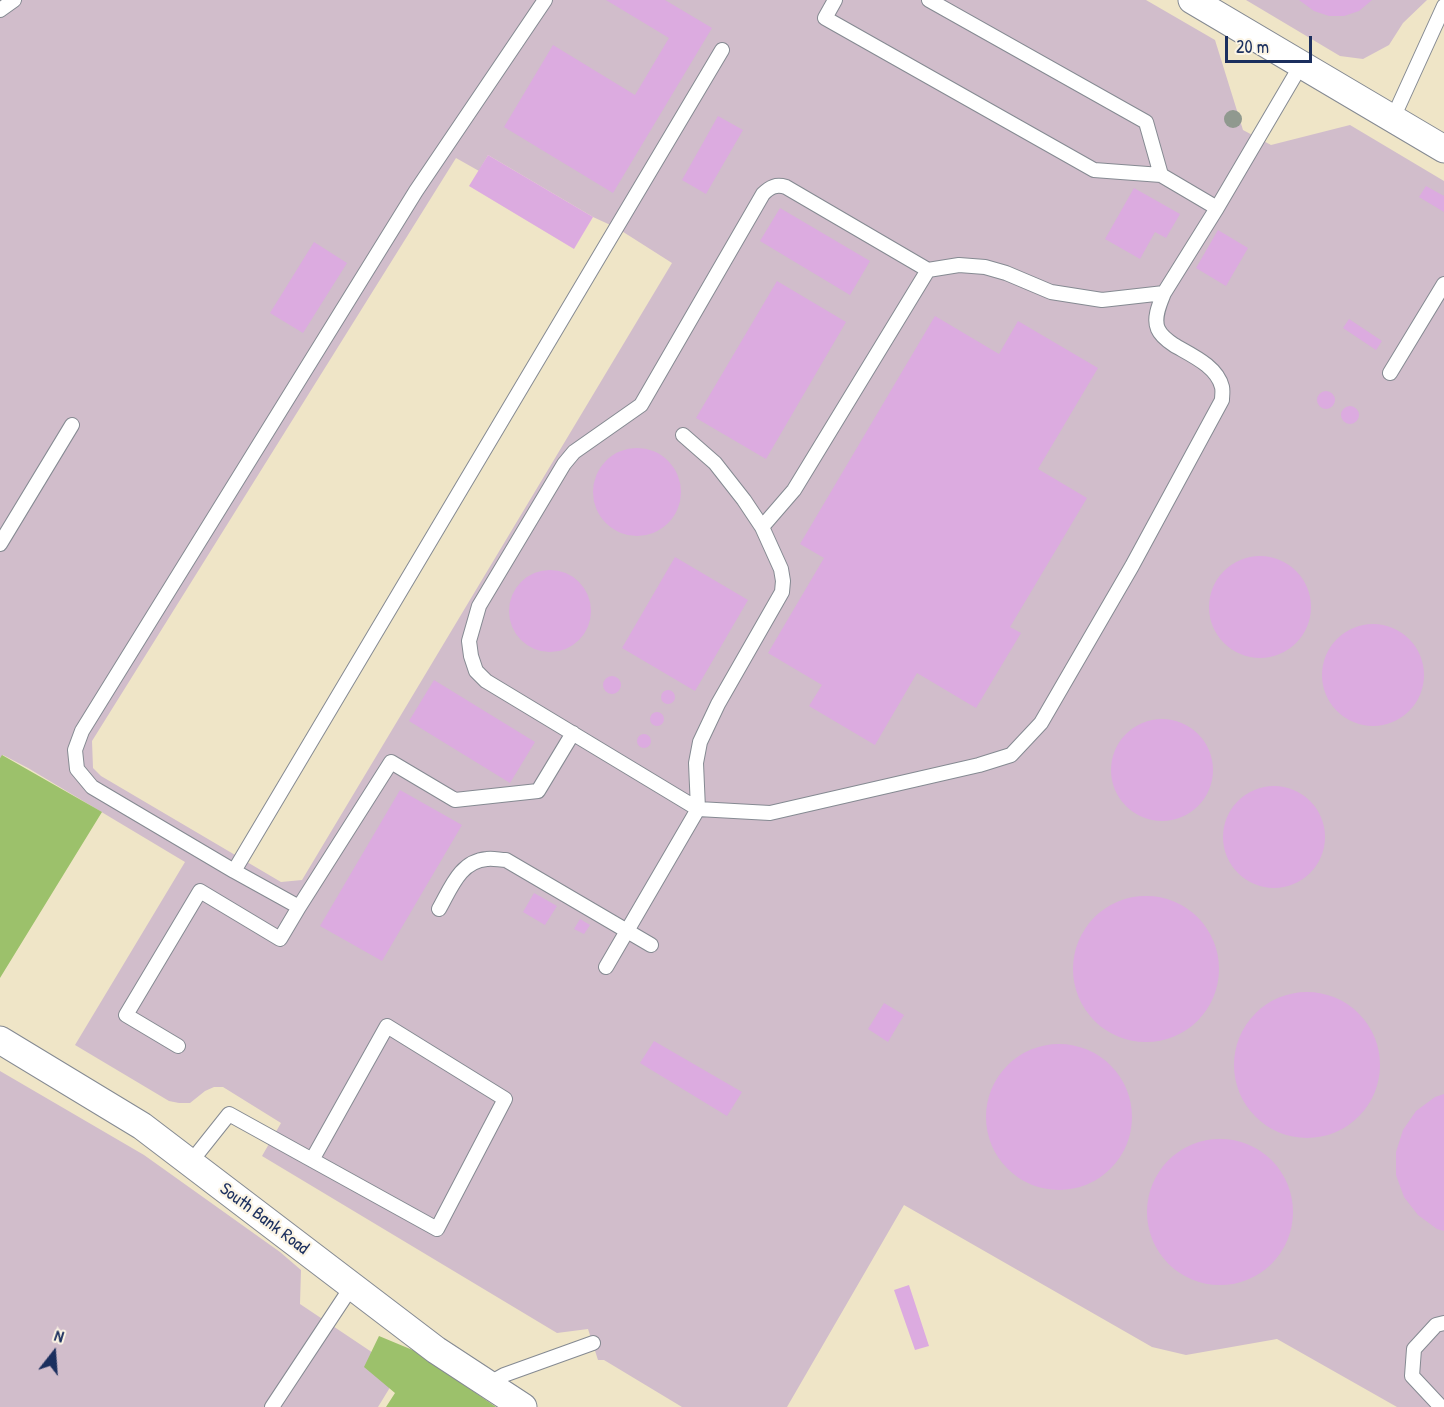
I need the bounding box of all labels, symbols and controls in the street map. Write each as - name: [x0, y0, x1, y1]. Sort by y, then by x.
- scale bar: [1228, 24, 1315, 62]
- text: 20 m: [1236, 34, 1269, 59]
- street label: South Bank Road: [215, 1178, 313, 1260]
- north arrow: [24, 1323, 84, 1383]
- text: N: [52, 1324, 67, 1348]

